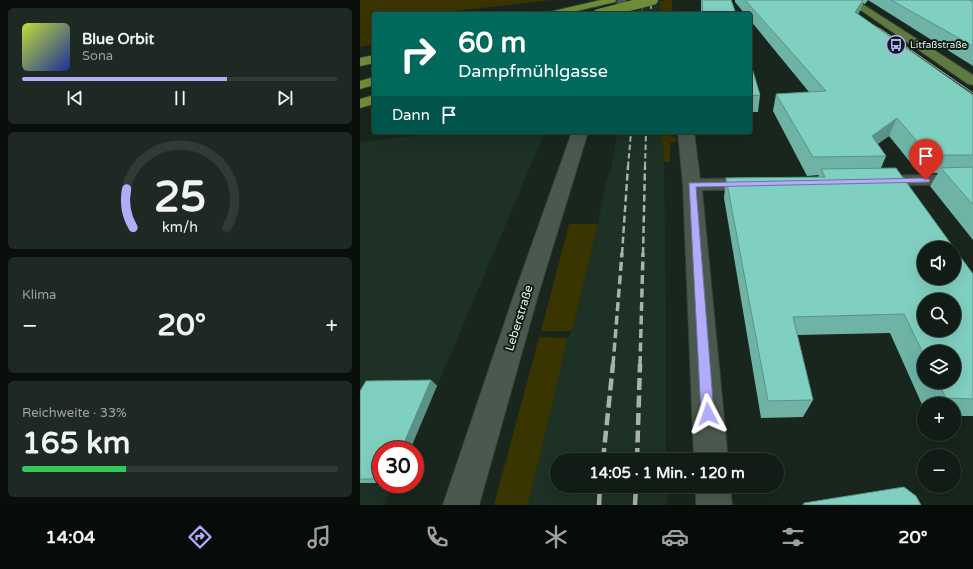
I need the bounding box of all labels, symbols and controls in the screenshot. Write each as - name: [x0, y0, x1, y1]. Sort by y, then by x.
- text: 60 m: [458, 26, 526, 60]
- icon: right: [392, 28, 444, 80]
- text: Blue Orbit: [82, 30, 154, 48]
- bus stop icon: Litfaßstraße: [885, 34, 907, 56]
- place label: Litfaßstraße: [910, 39, 968, 51]
- text: Sona: [82, 48, 113, 64]
- text: Dampfmühlgasse: [458, 60, 608, 82]
- icon: previous: [64, 87, 86, 109]
- icon: pause: [169, 87, 191, 109]
- icon: next: [274, 87, 296, 109]
- icon: arrive: [438, 104, 460, 126]
- text: Dann: [392, 106, 430, 124]
- pin: [909, 139, 943, 180]
- icon: arrive: [915, 145, 937, 167]
- text: 25: [154, 173, 206, 223]
- text: km/h: [162, 219, 198, 236]
- map controls: [917, 241, 961, 493]
- button: sound: [917, 241, 961, 285]
- street label: Leberstraße: [502, 283, 536, 353]
- text: Klima: [22, 287, 56, 303]
- button: search: [917, 293, 961, 337]
- text: 20°: [157, 307, 206, 344]
- text: −: [22, 313, 38, 339]
- text: +: [326, 313, 338, 339]
- button: layers: [917, 345, 961, 389]
- position arrow: [687, 393, 729, 435]
- button: +: [917, 397, 961, 441]
- text: Reichweite · 33%: [22, 405, 127, 421]
- text: 165 km: [22, 425, 130, 462]
- speed limit sign: 30: [372, 441, 424, 493]
- button: −: [917, 449, 961, 493]
- text: 14:05 · 1 Min. · 120 m: [589, 464, 745, 482]
- icon: directions: [186, 523, 214, 551]
- icon: music: [305, 523, 333, 551]
- icon: phone: [423, 523, 451, 551]
- icon: climate: [542, 523, 570, 551]
- icon: car: [661, 523, 689, 551]
- icon: filters: [779, 523, 807, 551]
- text: 14:04: [45, 526, 95, 548]
- text: 20°: [898, 526, 928, 548]

